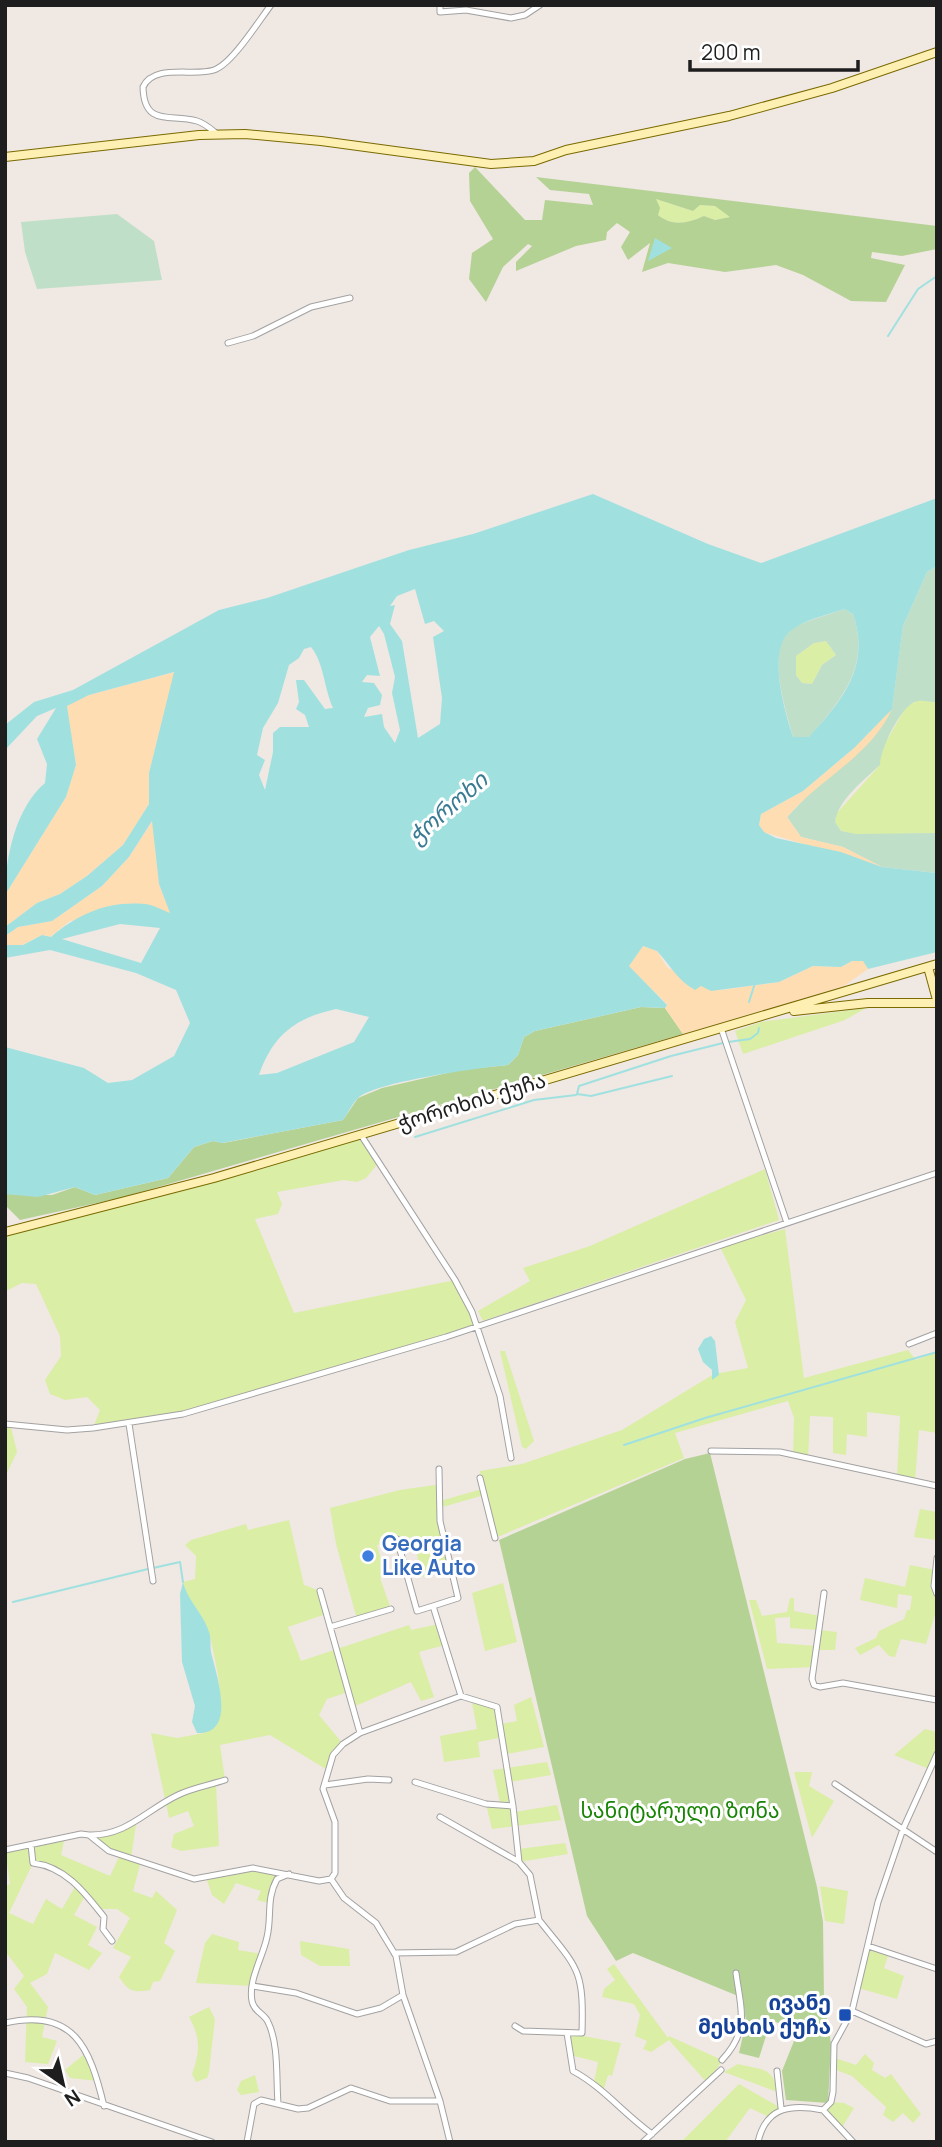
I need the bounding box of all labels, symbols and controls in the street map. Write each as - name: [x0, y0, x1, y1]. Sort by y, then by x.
- scale bar: [690, 28, 858, 72]
- text: 200 m: [701, 38, 761, 66]
- water label: ჭოროხი: [401, 763, 495, 851]
- street label: ჭოროხის ქუჩა: [394, 1065, 549, 1137]
- place label: Georgia Like Auto: [382, 1529, 476, 1581]
- marker: Georgia Like Auto: [360, 1548, 376, 1564]
- park label: სანიტარული ზონა: [580, 1796, 780, 1824]
- place label: ივანე მესხის ქუჩა: [698, 1988, 831, 2040]
- marker: ივანე მესხის ქუჩა: [837, 2007, 853, 2023]
- north arrow: [28, 2049, 98, 2119]
- text: N: [60, 2083, 85, 2113]

